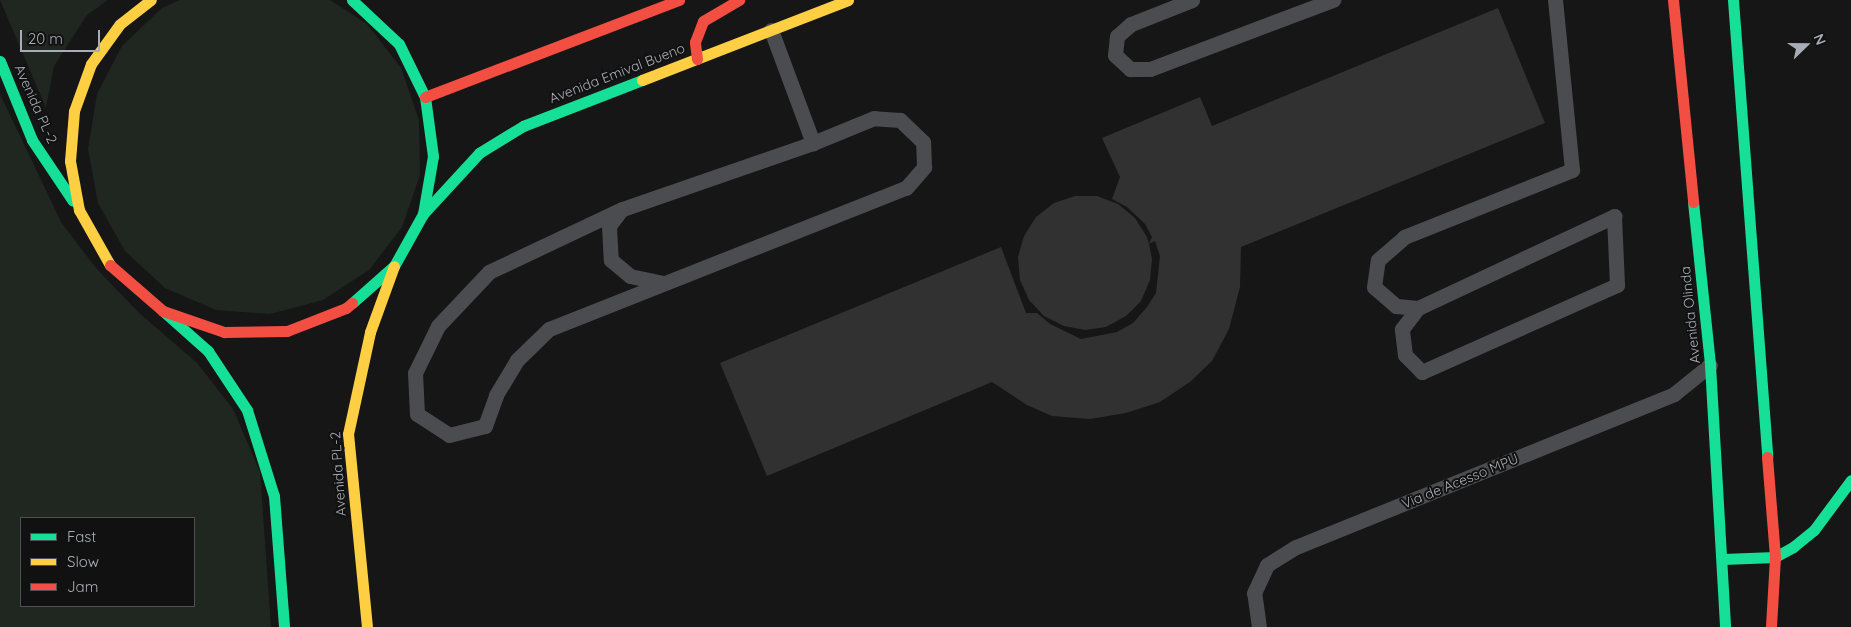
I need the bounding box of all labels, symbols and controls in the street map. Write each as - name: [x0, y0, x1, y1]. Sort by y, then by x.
- scale bar: [22, 20, 102, 52]
- north arrow: [1781, 20, 1831, 70]
- text: 20 m: [28, 29, 63, 48]
- text: N: [1810, 31, 1830, 48]
- street label: Avenida Emival Bueno: [547, 39, 687, 107]
- street label: Avenida PL-2: [11, 62, 61, 146]
- street label: Avenida Olinda: [1677, 265, 1703, 365]
- street label: Avenida PL-2: [327, 431, 349, 517]
- street label: Via de Acesso MPU: [1399, 450, 1521, 512]
- legend: [20, 517, 195, 607]
- text: Fast: [67, 527, 96, 546]
- text: Slow: [67, 552, 99, 571]
- text: Jam: [67, 577, 98, 596]

